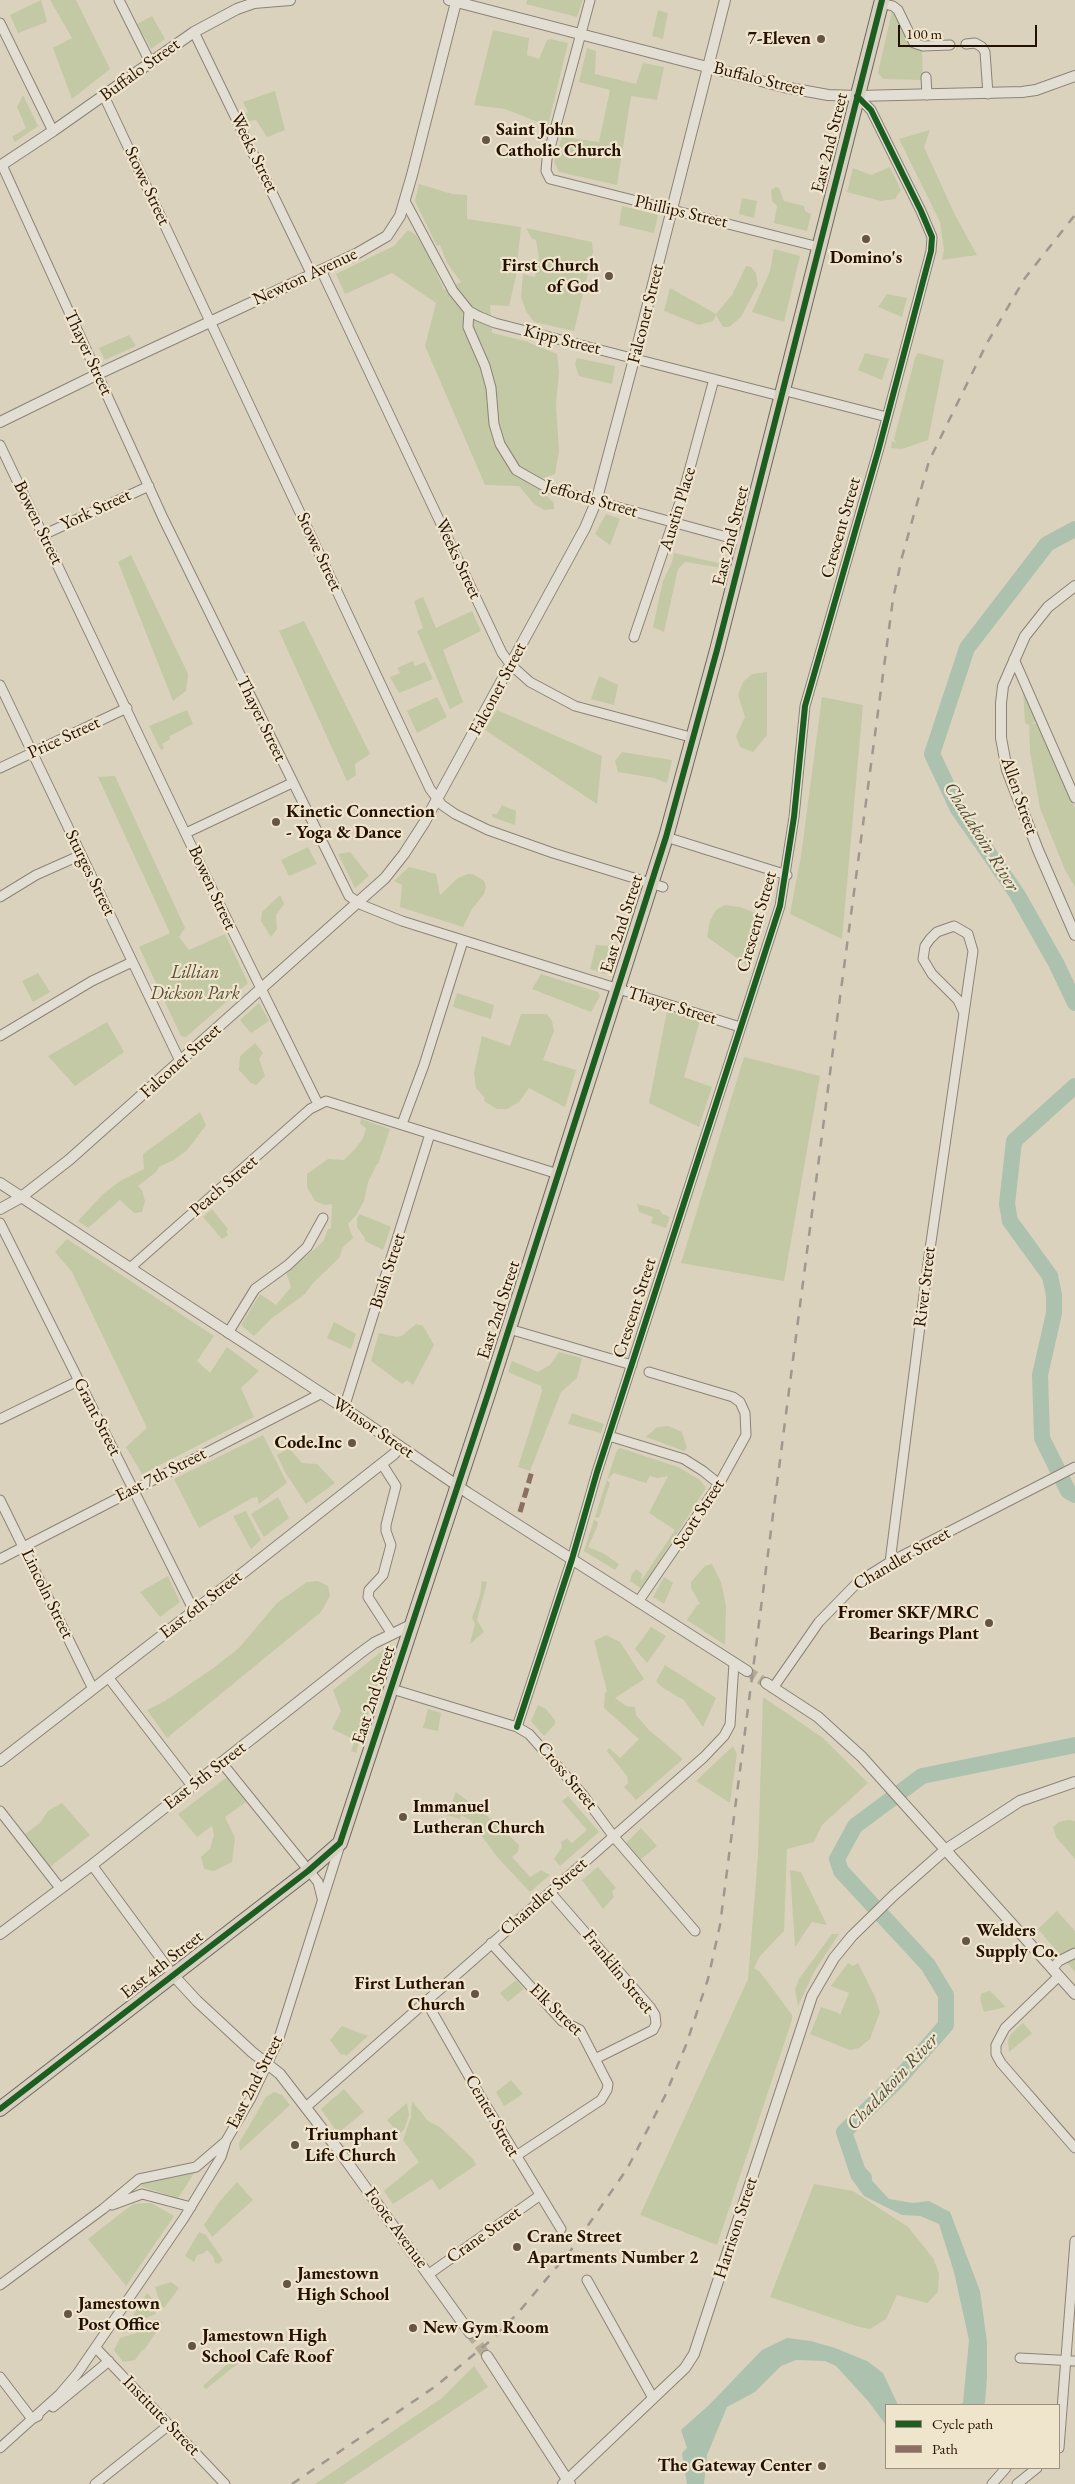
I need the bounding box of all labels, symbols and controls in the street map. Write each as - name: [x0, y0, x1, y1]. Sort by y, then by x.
- scale bar: [900, 15, 1039, 47]
- text: 100 m: [906, 24, 942, 43]
- place label: 7-Eleven: [747, 28, 811, 50]
- marker: 7-Eleven: [815, 33, 827, 45]
- street label: Buffalo Street: [96, 34, 184, 106]
- street label: Buffalo Street: [711, 57, 807, 101]
- street label: East 2nd Street: [807, 91, 853, 195]
- street label: Weeks Street: [225, 110, 283, 196]
- place label: Saint John Catholic Church: [496, 119, 621, 162]
- marker: Saint John Catholic Church: [480, 134, 492, 146]
- street label: Stowe Street: [119, 143, 175, 229]
- street label: Phillips Street: [632, 191, 730, 233]
- marker: Domino's: [860, 233, 872, 245]
- street label: Newton Avenue: [249, 243, 361, 311]
- place label: Domino's: [830, 247, 902, 269]
- place label: First Church of God: [502, 255, 599, 298]
- street label: Falconer Street: [623, 262, 669, 366]
- marker: First Church of God: [603, 270, 615, 282]
- street label: Thayer Street: [59, 307, 117, 399]
- street label: Kipp Street: [521, 320, 603, 360]
- street label: Austin Place: [655, 465, 701, 553]
- street label: Jeffords Street: [542, 475, 640, 523]
- street label: Crescent Street: [816, 475, 866, 581]
- street label: Bowen Street: [8, 477, 68, 569]
- street label: York Street: [57, 484, 135, 536]
- street label: East 2nd Street: [708, 484, 754, 588]
- street label: Stowe Street: [291, 509, 347, 595]
- street label: Weeks Street: [430, 515, 486, 603]
- street label: Falconer Street: [465, 639, 531, 739]
- street label: Thayer Street: [231, 673, 291, 765]
- street label: Price Street: [24, 712, 104, 764]
- street label: Allen Street: [996, 754, 1042, 838]
- water label: Chadakoin River: [938, 778, 1024, 896]
- place label: Kinetic Connection - Yoga & Dance: [286, 801, 435, 844]
- marker: Kinetic Connection - Yoga & Dance: [270, 816, 282, 828]
- street label: Sturges Street: [60, 826, 120, 920]
- street label: Bowen Street: [183, 842, 241, 934]
- street label: Crescent Street: [732, 869, 782, 975]
- street label: East 2nd Street: [596, 872, 648, 976]
- park label: Lillian Dickson Park: [150, 962, 240, 1004]
- street label: Thayer Street: [625, 982, 719, 1030]
- street label: Falconer Street: [136, 1019, 226, 1103]
- street label: Peach Street: [186, 1151, 262, 1221]
- street label: Bush Street: [366, 1230, 410, 1312]
- street label: River Street: [909, 1246, 941, 1328]
- street label: Crescent Street: [609, 1255, 661, 1361]
- street label: East 2nd Street: [473, 1258, 525, 1362]
- street label: Grant Street: [68, 1374, 126, 1460]
- street label: Winsor Street: [328, 1393, 418, 1463]
- place label: Code.Inc: [274, 1432, 342, 1454]
- marker: Code.Inc: [346, 1437, 358, 1449]
- street label: East 7th Street: [112, 1443, 210, 1507]
- street label: Scott Street: [669, 1475, 729, 1553]
- street label: Chandler Street: [850, 1523, 954, 1595]
- street label: Lincoln Street: [16, 1546, 78, 1642]
- street label: East 6th Street: [155, 1566, 247, 1644]
- place label: Fromer SKF/MRC Bearings Plant: [838, 1602, 979, 1645]
- marker: Fromer SKF/MRC Bearings Plant: [983, 1617, 995, 1629]
- street label: East 2nd Street: [348, 1643, 400, 1747]
- street label: East 5th Street: [159, 1737, 251, 1815]
- street label: Cross Street: [532, 1737, 602, 1815]
- place label: Immanuel Lutheran Church: [413, 1796, 545, 1838]
- marker: Immanuel Lutheran Church: [397, 1811, 409, 1823]
- street label: Chandler Street: [496, 1853, 592, 1941]
- place label: Welders Supply Co.: [976, 1920, 1058, 1962]
- street label: East 4th Street: [116, 1926, 208, 2004]
- street label: Franklin Street: [578, 1926, 658, 2018]
- marker: Welders Supply Co.: [960, 1935, 972, 1947]
- place label: First Lutheran Church: [355, 1973, 465, 2016]
- street label: Elk Street: [525, 1979, 587, 2041]
- marker: First Lutheran Church: [469, 1988, 481, 2000]
- water label: Chadakoin River: [842, 2029, 944, 2135]
- street label: East 2nd Street: [222, 2032, 288, 2132]
- street label: Center Street: [460, 2071, 524, 2161]
- place label: Triumphant Life Church: [305, 2124, 398, 2166]
- marker: Triumphant Life Church: [289, 2139, 301, 2151]
- street label: Harrison Street: [709, 2174, 763, 2282]
- street label: Foote Avenue: [360, 2183, 432, 2273]
- street label: Crane Street: [443, 2202, 525, 2268]
- place label: Crane Street Apartments Number 2: [527, 2226, 699, 2268]
- marker: Crane Street Apartments Number 2: [511, 2241, 523, 2253]
- place label: Jamestown High School: [297, 2263, 389, 2306]
- marker: Jamestown High School: [281, 2278, 293, 2290]
- place label: Jamestown Post Office: [78, 2293, 160, 2336]
- marker: Jamestown Post Office: [62, 2308, 74, 2320]
- place label: New Gym Room: [423, 2317, 549, 2339]
- marker: New Gym Room: [407, 2322, 419, 2334]
- place label: Jamestown High School Cafe Roof: [202, 2325, 332, 2368]
- marker: Jamestown High School Cafe Roof: [186, 2340, 198, 2352]
- street label: Institute Street: [118, 2372, 204, 2460]
- legend: [885, 2404, 1060, 2469]
- text: Cycle path: [932, 2414, 993, 2433]
- text: Path: [932, 2439, 958, 2458]
- place label: The Gateway Center: [657, 2455, 812, 2477]
- marker: The Gateway Center: [816, 2460, 828, 2472]

